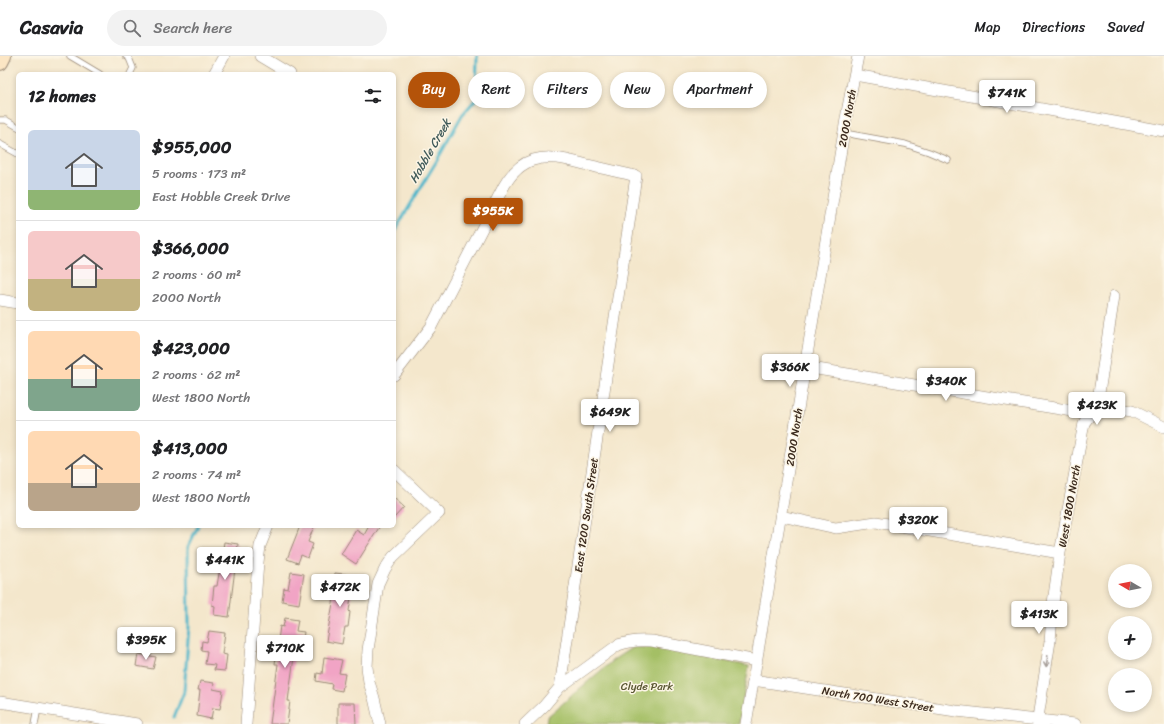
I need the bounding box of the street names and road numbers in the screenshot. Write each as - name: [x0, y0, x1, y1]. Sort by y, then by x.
- street label: 2000 North: [833, 87, 862, 148]
- street label: 2000 North: [781, 407, 808, 467]
- street label: East 1200 South Street: [569, 456, 604, 574]
- street label: West 1800 North: [1053, 463, 1086, 549]
- street label: North 700 West Street: [821, 681, 935, 718]

